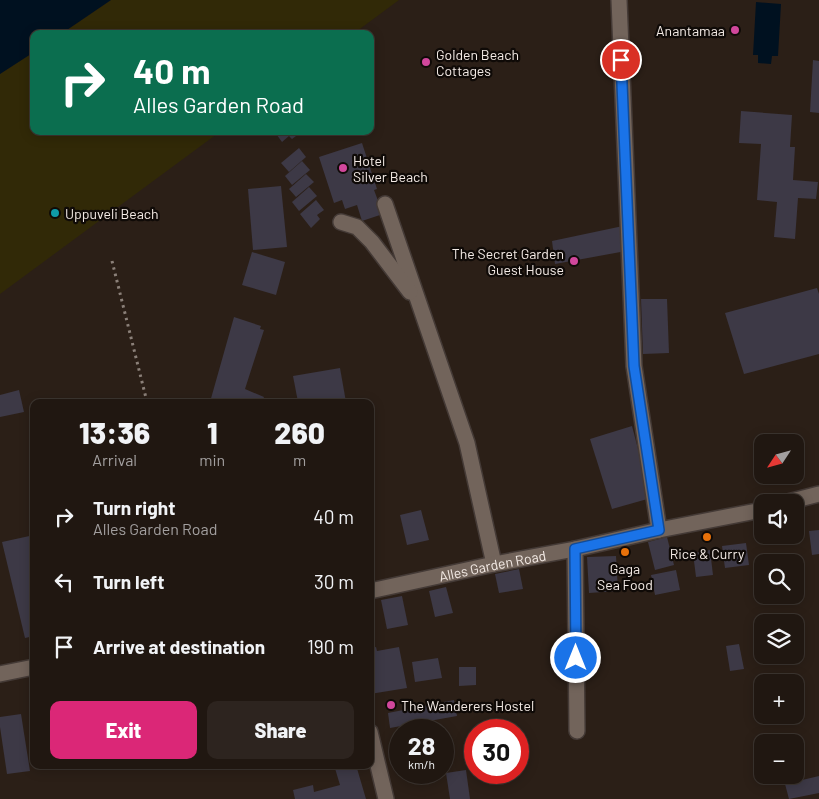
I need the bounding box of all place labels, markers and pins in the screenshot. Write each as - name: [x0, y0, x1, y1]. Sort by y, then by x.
- place label: Anantamaa: [656, 22, 725, 39]
- marker: Anantamaa: [729, 24, 741, 36]
- pin: [600, 39, 642, 81]
- place label: Golden Beach Cottages: [436, 46, 519, 79]
- marker: Golden Beach Cottages: [420, 56, 432, 68]
- place label: Hotel Silver Beach: [353, 152, 428, 185]
- marker: Hotel Silver Beach: [337, 162, 349, 174]
- place label: Uppuveli Beach: [65, 205, 159, 222]
- marker: Uppuveli Beach: [49, 207, 61, 219]
- place label: The Secret Garden Guest House: [452, 245, 564, 278]
- marker: The Secret Garden Guest House: [568, 255, 580, 267]
- marker: Rice & Curry: [701, 531, 713, 543]
- place label: Rice & Curry: [670, 545, 745, 562]
- marker: Gaga Sea Food: [619, 546, 631, 558]
- place label: Gaga Sea Food: [597, 560, 653, 593]
- place label: The Wanderers Hostel: [401, 697, 534, 714]
- marker: The Wanderers Hostel: [385, 699, 397, 711]

